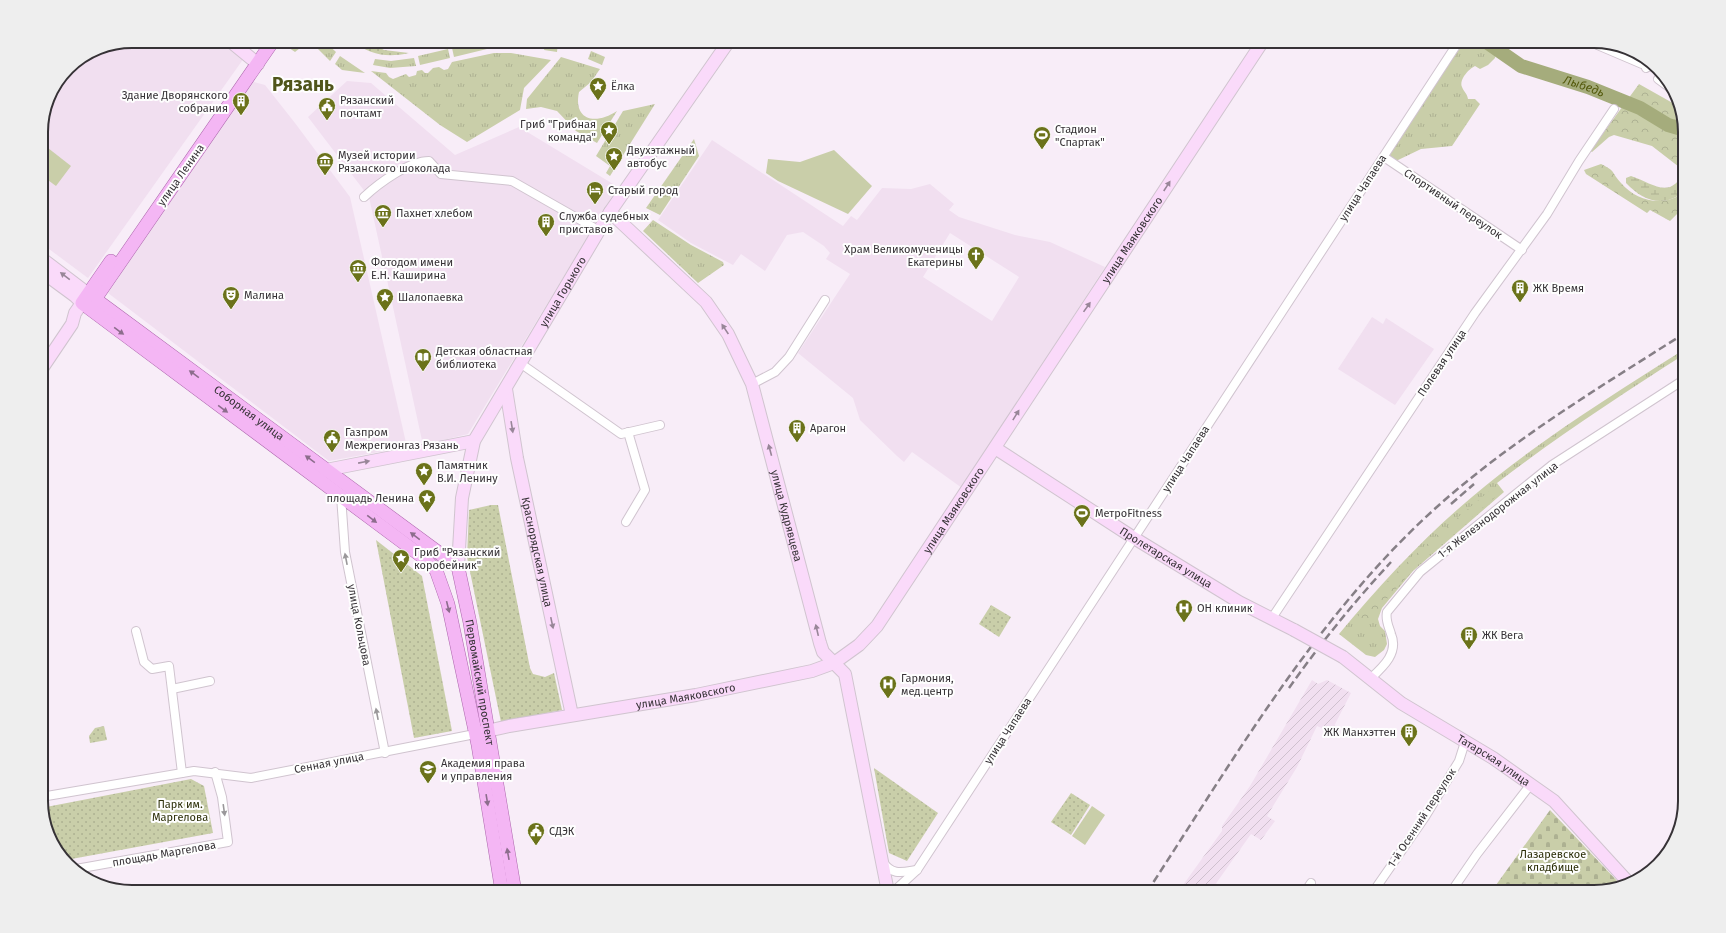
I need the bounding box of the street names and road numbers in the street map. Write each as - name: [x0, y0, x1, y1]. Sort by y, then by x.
- street label: улица Ленина: [155, 142, 207, 208]
- street label: улица Чапаева: [1337, 152, 1389, 224]
- street label: Спортивный переулок: [1401, 166, 1505, 242]
- street label: улица Маяковского: [1099, 194, 1165, 285]
- street label: улица Горького: [537, 254, 589, 329]
- street label: Полевая улица: [1415, 327, 1469, 399]
- street label: Соборная улица: [211, 383, 287, 443]
- street label: улица Чапаева: [1160, 423, 1212, 495]
- street label: 1-я Железнодорожная улица: [1435, 459, 1561, 561]
- street label: улица Маяковского: [920, 465, 987, 556]
- street label: улица Кудрявцева: [768, 468, 805, 563]
- street label: Краснорядская улица: [519, 496, 555, 608]
- street label: Пролетарская улица: [1117, 524, 1215, 591]
- street label: улица Кольцова: [345, 583, 373, 667]
- street label: Первомайский проспект: [463, 618, 497, 746]
- street label: улица Маяковского: [635, 681, 736, 711]
- street label: улица Чапаева: [982, 695, 1034, 767]
- street label: Татарская улица: [1455, 732, 1533, 789]
- street label: Сенная улица: [293, 750, 365, 776]
- street label: 1-й Осенний переулок: [1385, 766, 1459, 870]
- street label: площадь Маргелова: [111, 838, 217, 870]

